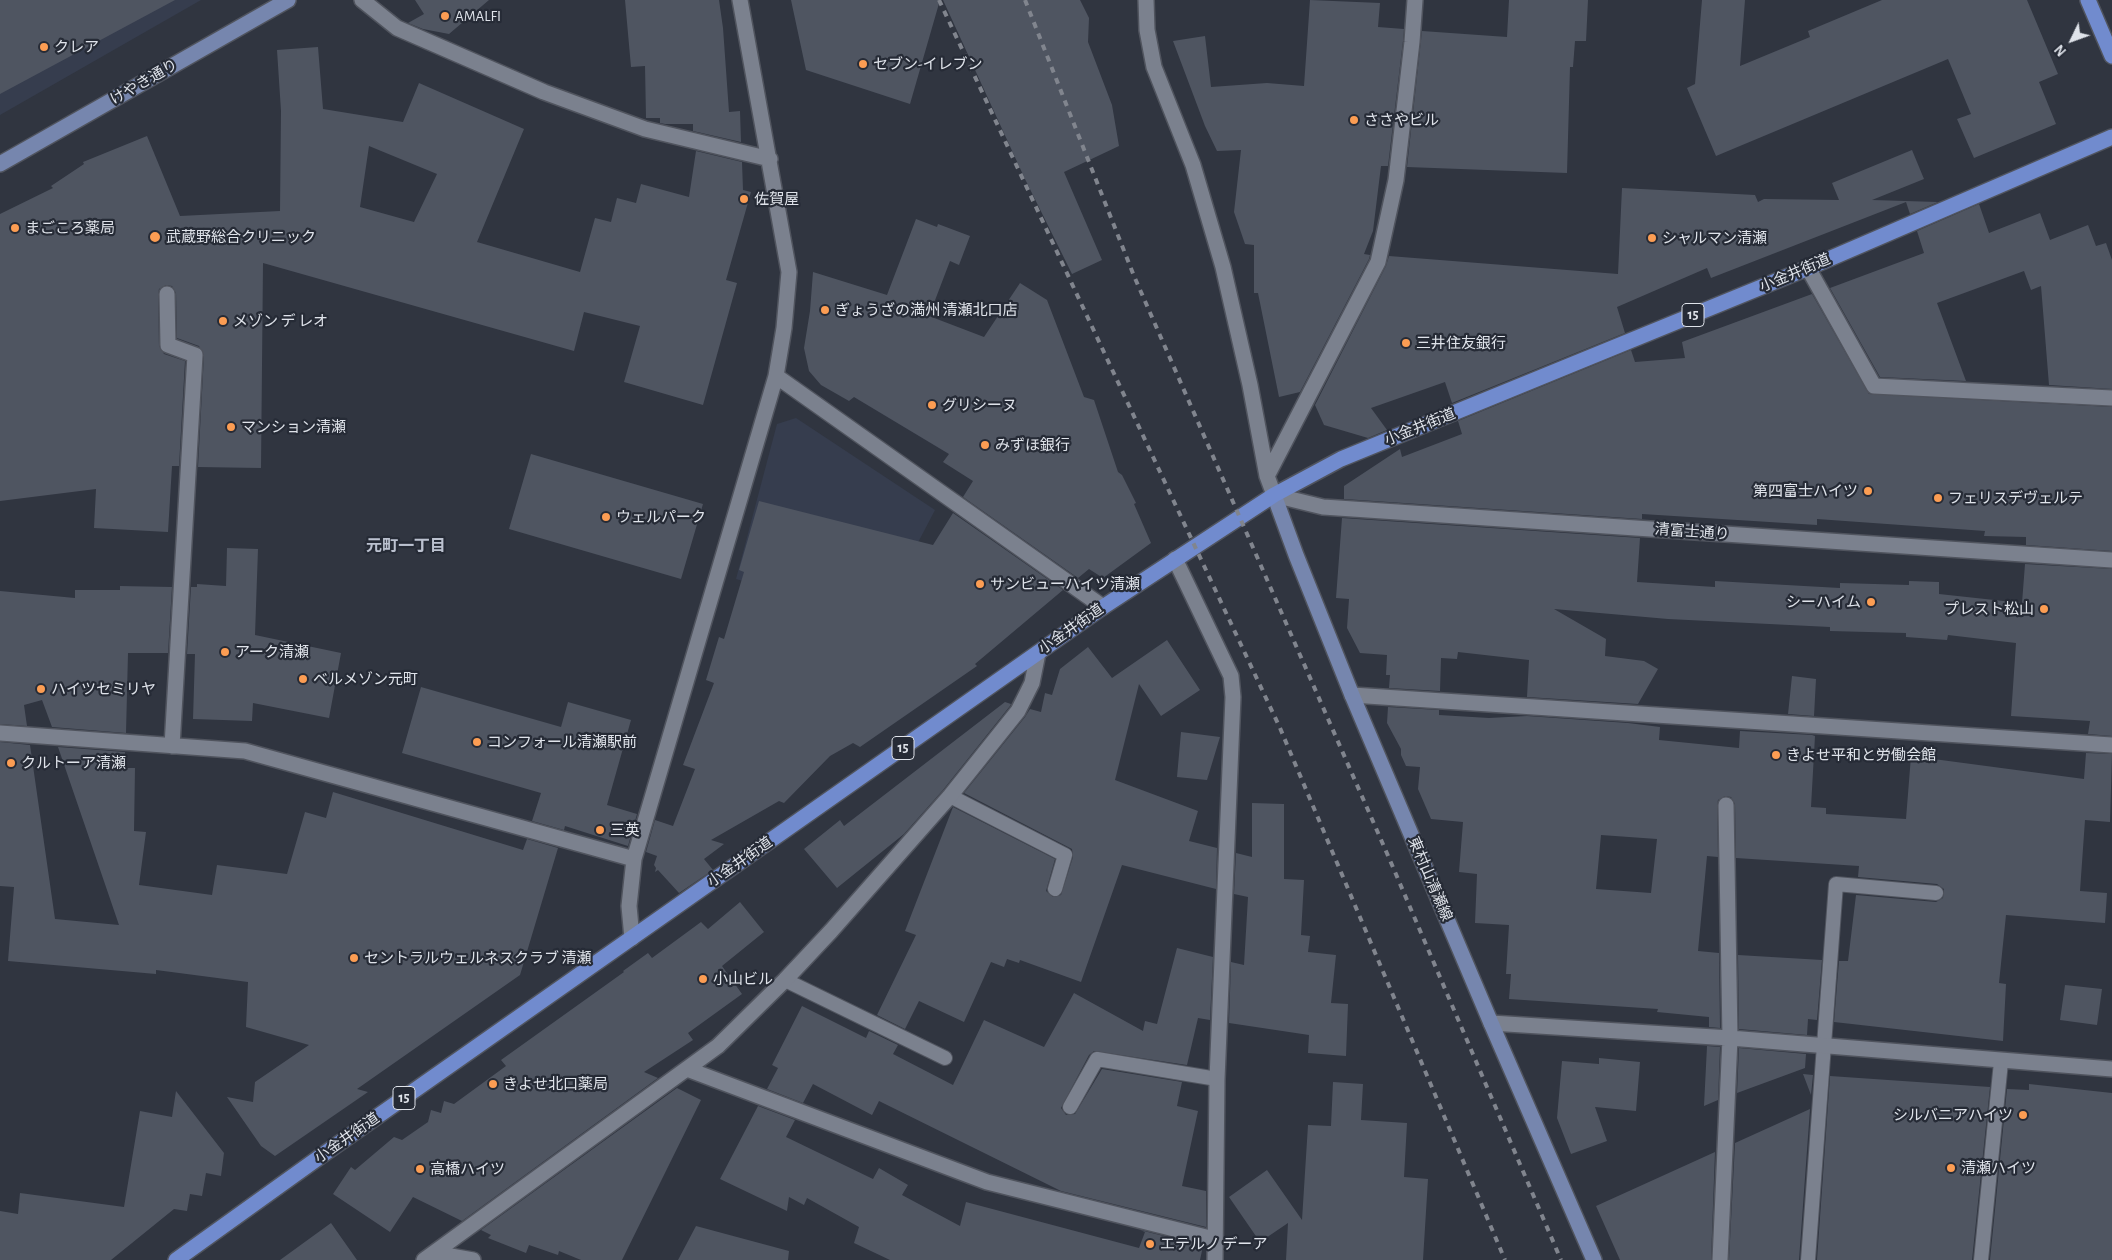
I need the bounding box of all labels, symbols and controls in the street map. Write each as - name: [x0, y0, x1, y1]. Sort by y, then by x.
- place label: AMALFI: [455, 7, 501, 25]
- marker: AMALFI: [439, 10, 451, 22]
- north arrow: [2047, 15, 2097, 65]
- place label: クレア: [54, 38, 99, 56]
- marker: クレア: [38, 41, 50, 53]
- text: N: [2052, 42, 2069, 58]
- street label: けやき通り: [107, 55, 181, 109]
- place label: セブン-イレブン: [873, 55, 983, 73]
- marker: セブン-イレブン: [857, 58, 869, 70]
- place label: ささやビル: [1364, 111, 1439, 129]
- marker: ささやビル: [1348, 114, 1360, 126]
- place label: 佐賀屋: [754, 190, 799, 208]
- marker: 佐賀屋: [738, 193, 750, 205]
- place label: まごころ薬局: [25, 219, 115, 237]
- marker: まごころ薬局: [9, 222, 21, 234]
- place label: 武蔵野総合クリニック: [166, 228, 316, 246]
- place label: シャルマン清瀬: [1662, 229, 1767, 247]
- marker: 武蔵野総合クリニック: [148, 230, 162, 244]
- marker: シャルマン清瀬: [1646, 232, 1658, 244]
- street label: 小金井街道: [1757, 250, 1833, 296]
- place label: ぎょうざの満州 清瀬北口店: [835, 301, 1017, 319]
- marker: ぎょうざの満州 清瀬北口店: [819, 304, 831, 316]
- road number: 15: [1682, 304, 1704, 326]
- place label: メゾン デ レオ: [233, 312, 328, 330]
- marker: メゾン デ レオ: [217, 315, 229, 327]
- place label: 三井住友銀行: [1416, 334, 1506, 352]
- marker: 三井住友銀行: [1400, 337, 1412, 349]
- place label: グリシーヌ: [942, 396, 1017, 414]
- marker: グリシーヌ: [926, 399, 938, 411]
- street label: 小金井街道: [1382, 405, 1458, 449]
- place label: マンション清瀬: [241, 418, 346, 436]
- marker: マンション清瀬: [225, 421, 237, 433]
- place label: みずほ銀行: [995, 436, 1070, 454]
- marker: みずほ銀行: [979, 439, 991, 451]
- place label: 第四富士ハイツ: [1753, 482, 1858, 500]
- marker: 第四富士ハイツ: [1862, 485, 1874, 497]
- place label: フェリスデヴェルテ: [1948, 489, 2083, 507]
- marker: フェリスデヴェルテ: [1932, 492, 1944, 504]
- place label: ウェルパーク: [616, 508, 706, 526]
- marker: ウェルパーク: [600, 511, 612, 523]
- street label: 清富士通り: [1654, 520, 1730, 544]
- district label: 元町一丁目: [366, 536, 446, 556]
- place label: サンビューハイツ清瀬: [990, 575, 1140, 593]
- marker: サンビューハイツ清瀬: [974, 578, 986, 590]
- place label: シーハイム: [1786, 593, 1861, 611]
- marker: シーハイム: [1865, 596, 1877, 608]
- street label: 小金井街道: [1035, 600, 1107, 658]
- place label: プレスト松山: [1944, 600, 2034, 618]
- marker: プレスト松山: [2038, 603, 2050, 615]
- place label: アーク清瀬: [235, 643, 309, 661]
- marker: アーク清瀬: [219, 646, 231, 658]
- place label: ベルメゾン元町: [313, 670, 418, 688]
- marker: ベルメゾン元町: [297, 673, 309, 685]
- place label: ハイツセミリヤ: [51, 680, 156, 698]
- marker: ハイツセミリヤ: [35, 683, 47, 695]
- place label: コンフォール清瀬駅前: [487, 733, 637, 751]
- marker: コンフォール清瀬駅前: [471, 736, 483, 748]
- road number: 15: [892, 736, 914, 760]
- place label: きよせ平和と労働会館: [1786, 746, 1936, 764]
- marker: きよせ平和と労働会館: [1770, 749, 1782, 761]
- place label: クルトーア清瀬: [21, 754, 126, 772]
- marker: クルトーア清瀬: [5, 757, 17, 769]
- place label: 三英: [610, 821, 640, 839]
- marker: 三英: [594, 824, 606, 836]
- street label: 小金井街道: [704, 833, 776, 891]
- street label: 東村山清瀬線: [1404, 834, 1456, 924]
- place label: セントラルウェルネスクラブ 清瀬: [364, 949, 591, 967]
- marker: セントラルウェルネスクラブ 清瀬: [348, 952, 360, 964]
- place label: 小山ビル: [713, 970, 773, 988]
- marker: 小山ビル: [697, 973, 709, 985]
- place label: きよせ北口薬局: [503, 1075, 608, 1093]
- marker: きよせ北口薬局: [487, 1078, 499, 1090]
- road number: 15: [393, 1086, 415, 1110]
- place label: シルバニアハイツ: [1893, 1106, 2013, 1124]
- street label: 小金井街道: [311, 1109, 383, 1167]
- marker: シルバニアハイツ: [2017, 1109, 2029, 1121]
- place label: 清瀬ハイツ: [1961, 1159, 2036, 1177]
- place label: 高橋ハイツ: [430, 1160, 505, 1178]
- marker: 清瀬ハイツ: [1945, 1162, 1957, 1174]
- marker: 高橋ハイツ: [414, 1163, 426, 1175]
- place label: エテルノ デーア: [1160, 1235, 1267, 1253]
- marker: エテルノ デーア: [1144, 1238, 1156, 1250]

